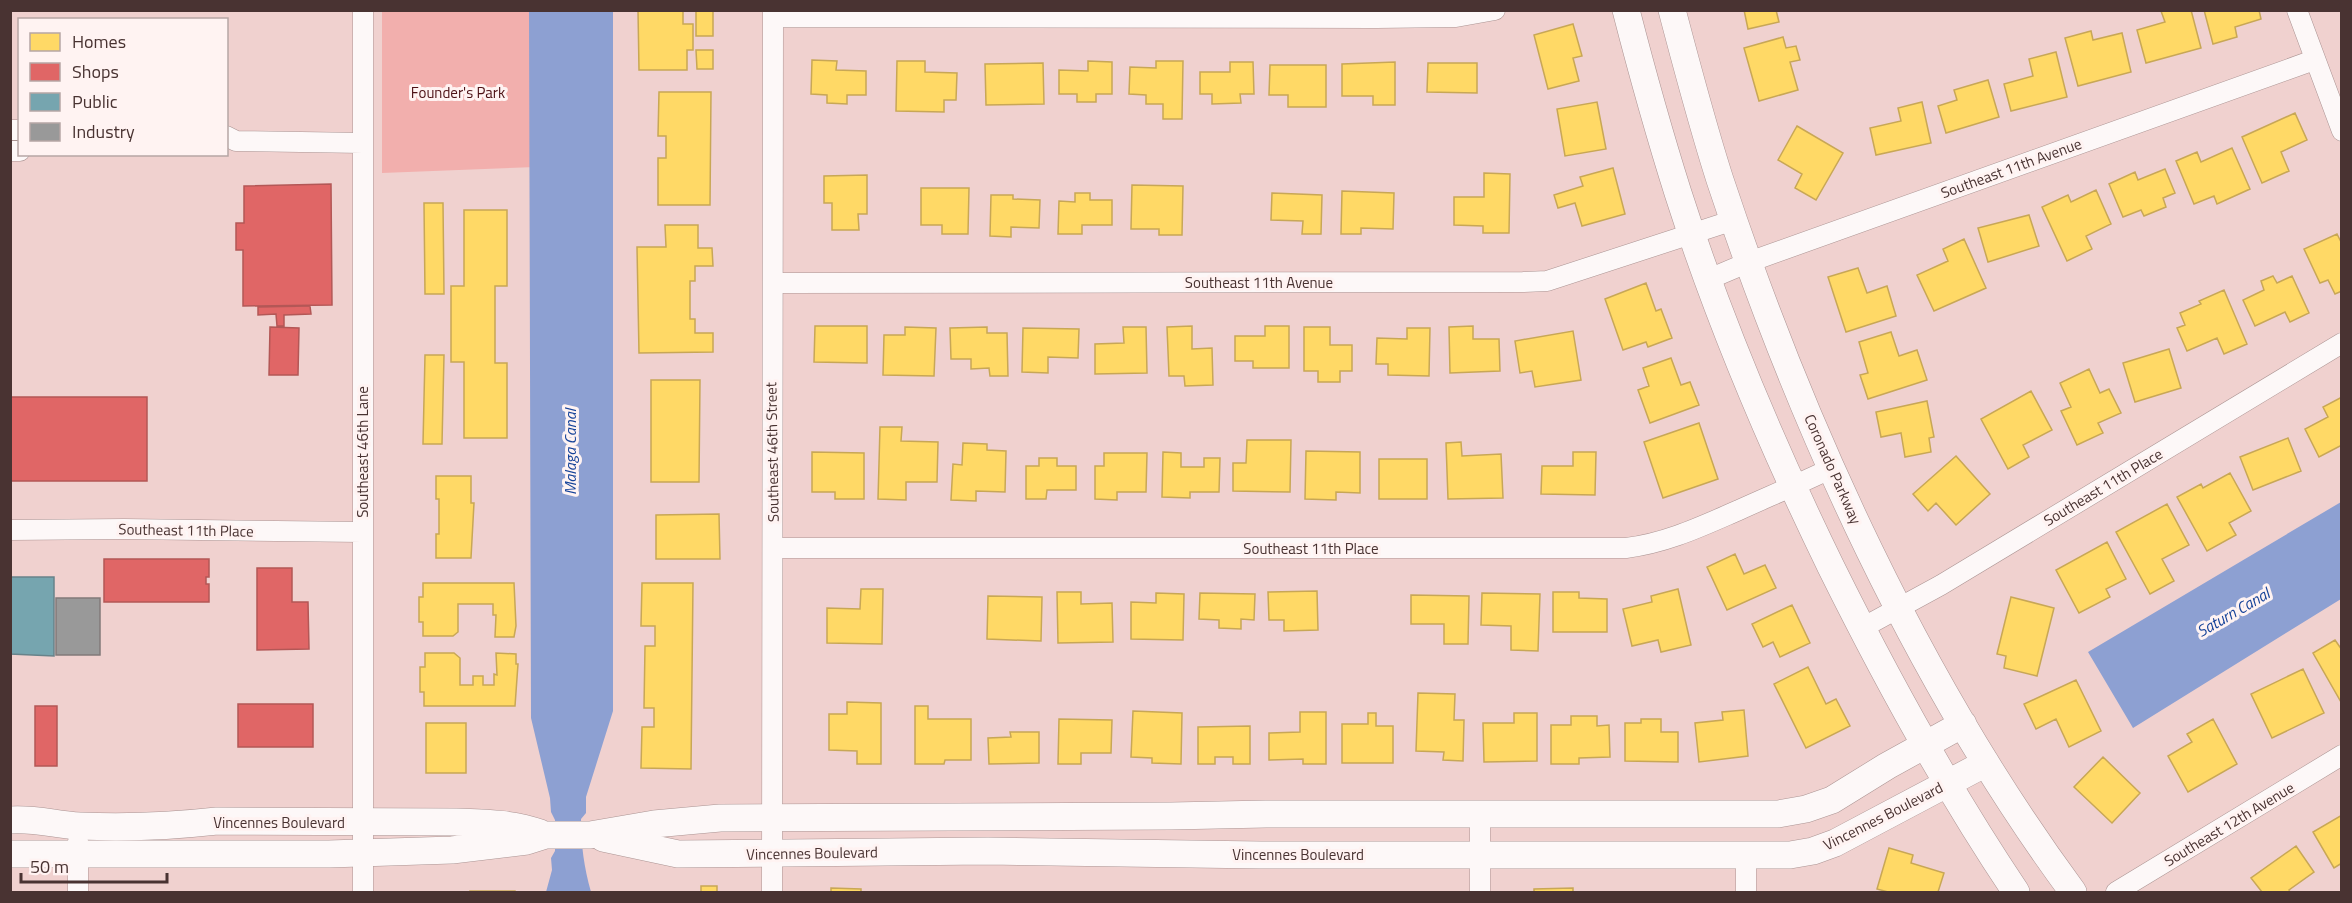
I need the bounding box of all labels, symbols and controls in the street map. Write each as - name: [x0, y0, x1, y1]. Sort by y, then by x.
- legend: [18, 18, 228, 156]
- text: Homes: [72, 28, 126, 55]
- text: Shops: [72, 58, 119, 85]
- park label: Founder's Park: [411, 81, 505, 104]
- text: Public: [72, 88, 118, 115]
- text: Industry: [72, 118, 135, 145]
- street label: Southeast 11th Avenue: [1937, 132, 2085, 204]
- street label: Southeast 11th Avenue: [1185, 271, 1333, 294]
- street label: Southeast 46th Street: [759, 381, 785, 522]
- street label: Southeast 46th Lane: [351, 386, 374, 518]
- water label: Malaga Canal: [558, 407, 582, 495]
- street label: Coronado Parkway: [1798, 410, 1868, 528]
- street label: Southeast 11th Place: [2039, 442, 2167, 532]
- street label: Southeast 11th Place: [118, 517, 254, 543]
- street label: Southeast 11th Place: [1243, 537, 1379, 560]
- water label: Saturn Canal: [2192, 581, 2275, 643]
- street label: Vincennes Boulevard: [1819, 776, 1947, 856]
- street label: Southeast 12th Avenue: [2160, 776, 2298, 872]
- street label: Vincennes Boulevard: [213, 811, 345, 834]
- street label: Vincennes Boulevard: [746, 840, 878, 866]
- street label: Vincennes Boulevard: [1232, 843, 1364, 866]
- scale bar: [21, 846, 166, 884]
- text: 50 m: [30, 853, 69, 880]

